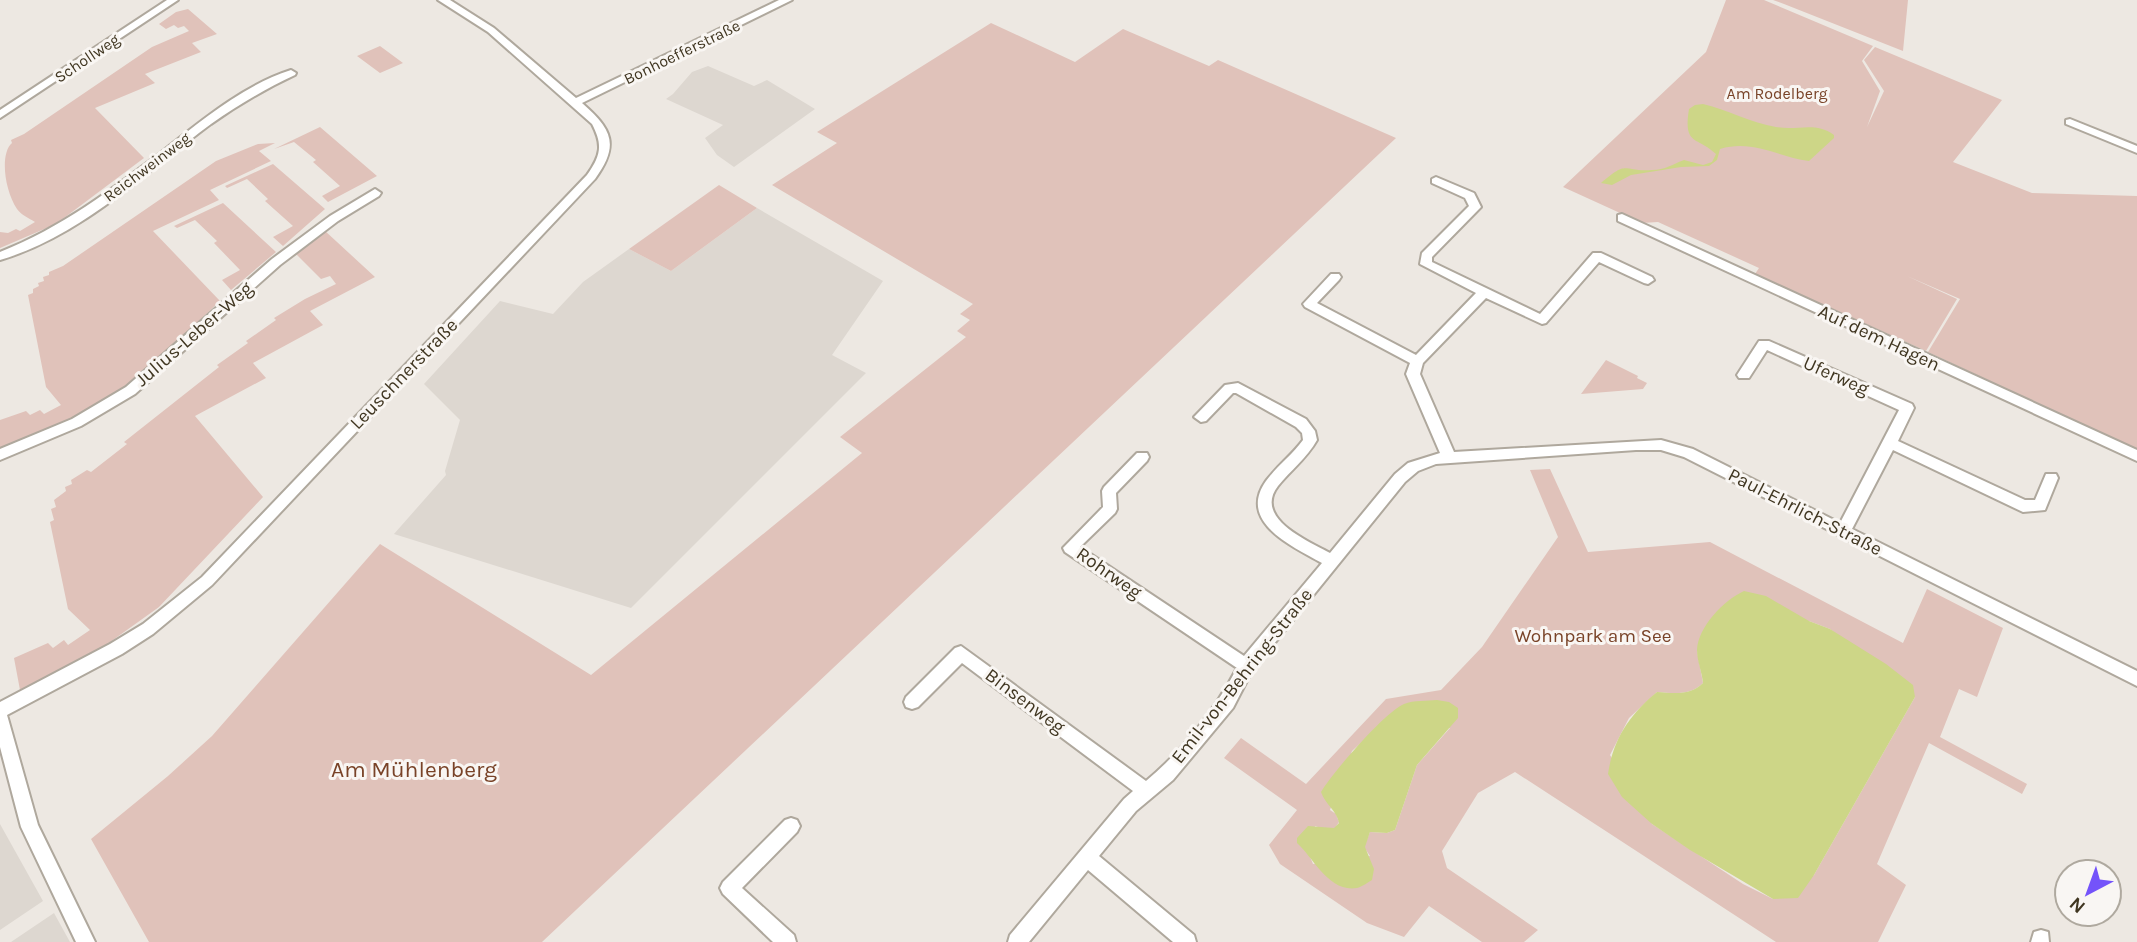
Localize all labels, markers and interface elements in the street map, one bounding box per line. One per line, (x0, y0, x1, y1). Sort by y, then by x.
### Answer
street label: Bonhoefferstraße (621, 16, 743, 88)
street label: Schollweg (51, 29, 123, 87)
park label: Am Rodelberg (1727, 84, 1827, 103)
street label: Reichweinweg (100, 128, 194, 206)
street label: Julius-Leber-Weg (131, 277, 257, 391)
street label: Auf dem Hagen (1815, 300, 1943, 376)
street label: Leuschnerstraße (346, 314, 462, 434)
street label: Uferweg (1800, 352, 1873, 400)
street label: Paul-Ehrlich-Straße (1724, 464, 1886, 560)
street label: Rohrweg (1072, 543, 1146, 604)
street label: Emil-von-Behring-Straße (1167, 584, 1317, 768)
park label: Wohnpark am See (1514, 625, 1672, 647)
street label: Binsenweg (981, 664, 1070, 738)
park label: Am Mühlenberg (331, 756, 497, 783)
north arrow (2053, 858, 2123, 928)
text: N (2065, 892, 2090, 918)

